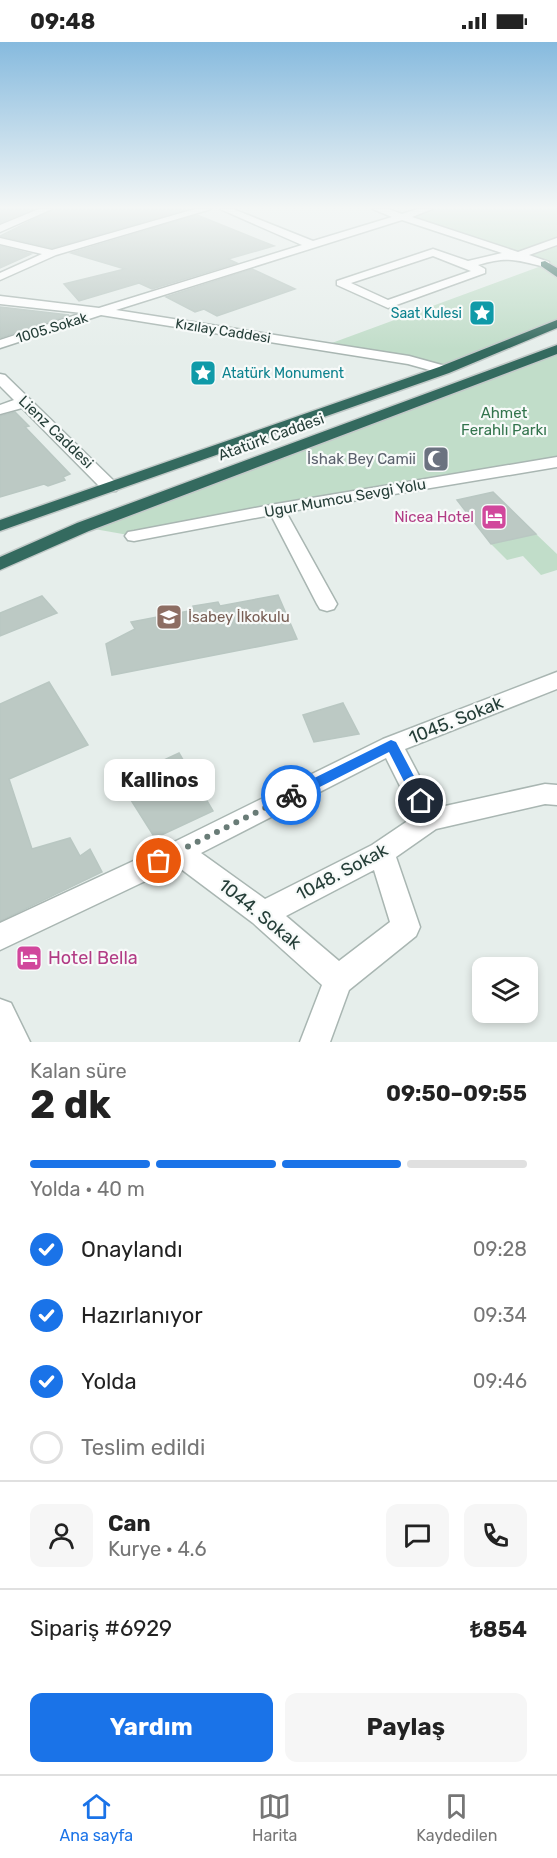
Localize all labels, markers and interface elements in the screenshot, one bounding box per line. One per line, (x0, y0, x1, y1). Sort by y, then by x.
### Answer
text: 09:48 (30, 8, 95, 35)
place icon: Saat Kulesi (467, 298, 497, 328)
place label: Saat Kulesi (391, 305, 462, 322)
street label: 1005.Sokak (14, 309, 91, 347)
street label: Kızılay Caddesi (174, 315, 272, 347)
place icon: Atatürk Monument (188, 358, 218, 388)
place label: Atatürk Monument (222, 365, 345, 382)
street label: Lienz Caddesi (15, 392, 97, 472)
park label: Ahmet Ferahlı Parkı (461, 404, 547, 439)
street label: Atatürk Caddesi (216, 409, 326, 465)
mosque icon: İshak Bey Camii (421, 444, 451, 474)
place label: İshak Bey Camii (307, 450, 416, 468)
street label: Ugur Mumcu Sevgi Yolu (263, 475, 427, 521)
hotel icon: Nicea Hotel (479, 502, 509, 532)
place label: Nicea Hotel (394, 508, 474, 526)
school or university icon: İsabey İlkokulu (154, 602, 184, 632)
place label: İsabey İlkokulu (188, 608, 290, 626)
street label: 1045. Sokak (406, 691, 507, 749)
callout: Kallinos (104, 759, 214, 801)
courier (261, 765, 321, 825)
text: Kallinos (120, 768, 199, 792)
pin (395, 775, 446, 826)
icon: bike (275, 779, 308, 812)
icon: home (404, 784, 437, 817)
pin (133, 835, 184, 886)
street label: 1048. Sokak (293, 838, 392, 905)
icon: bag (142, 844, 175, 877)
street label: 1044. Sokak (214, 874, 306, 954)
hotel icon: Hotel Bella (14, 943, 44, 973)
place label: Hotel Bella (48, 947, 138, 969)
map controls (472, 957, 538, 1023)
button: layers (472, 957, 538, 1023)
text: Kalan süre (30, 1059, 127, 1083)
text: 09:50–09:55 (386, 1080, 527, 1107)
text: 2 dk (30, 1082, 111, 1128)
text: Yolda · 40 m (30, 1177, 145, 1201)
icon: check (30, 1233, 63, 1266)
text: Onaylandı (81, 1236, 183, 1263)
text: 09:28 (473, 1237, 527, 1261)
icon: check (30, 1299, 63, 1332)
text: Hazırlanıyor (81, 1302, 203, 1329)
text: 09:34 (473, 1303, 527, 1327)
icon: check (30, 1365, 63, 1398)
text: Yolda (81, 1368, 137, 1395)
text: 09:46 (473, 1369, 527, 1393)
text: Teslim edildi (81, 1434, 205, 1461)
button: person (30, 1504, 93, 1567)
button: chat (386, 1504, 449, 1567)
button: phone (464, 1504, 527, 1567)
text: Can (108, 1510, 151, 1537)
text: Kurye · 4.6 (108, 1537, 206, 1561)
text: Sipariş #6929 (30, 1615, 172, 1642)
text: ₺854 (470, 1616, 527, 1643)
button: Yardım (30, 1693, 273, 1762)
button: Paylaş (285, 1693, 527, 1762)
tab: Ana sayfa (59, 1790, 133, 1845)
tab: Harita (252, 1790, 297, 1845)
tab: Kaydedilen (416, 1790, 497, 1845)

